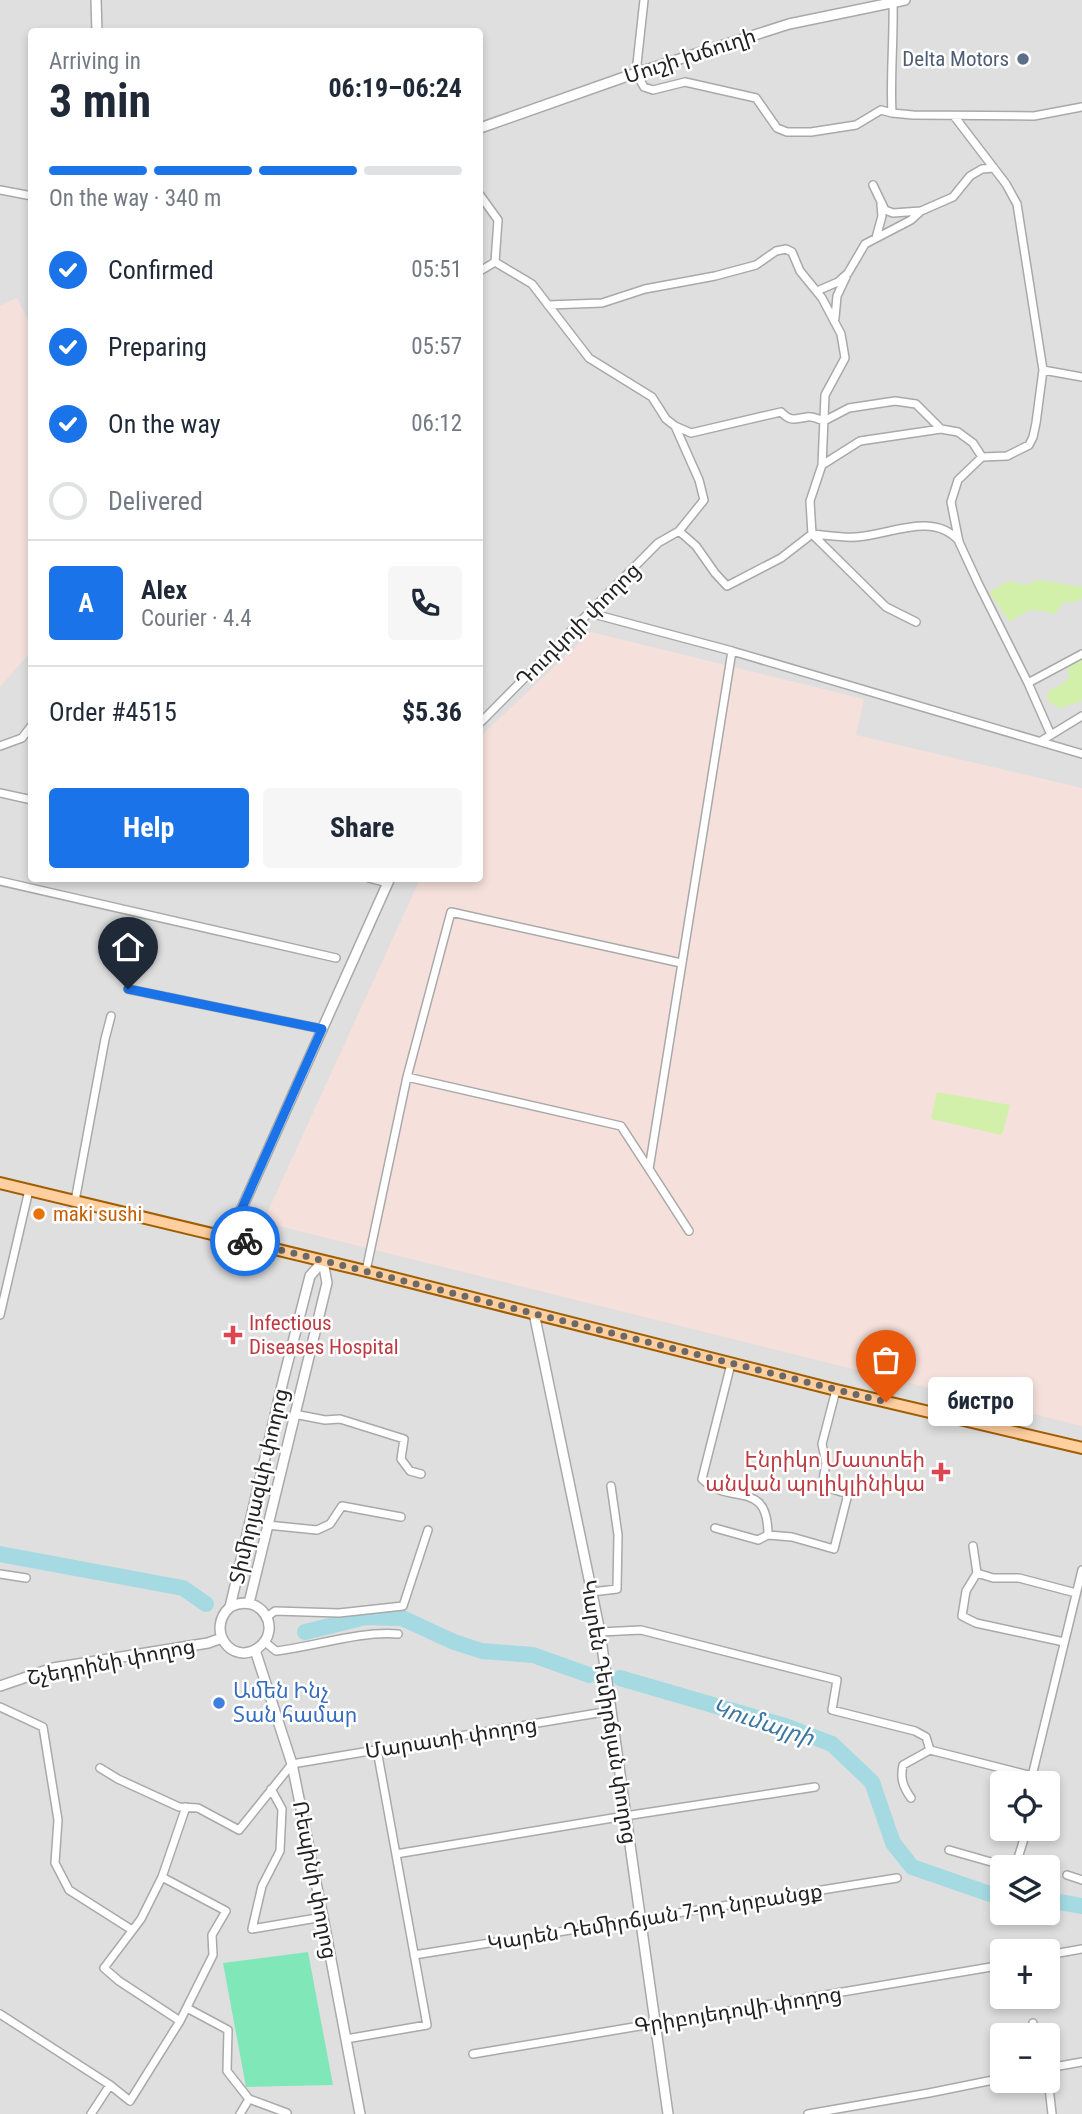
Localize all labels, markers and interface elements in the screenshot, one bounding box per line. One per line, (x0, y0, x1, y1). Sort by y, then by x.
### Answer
street label: Մուշի խճուղի (621, 23, 759, 89)
place label: Delta Motors (902, 47, 1009, 71)
text: Arriving in (49, 48, 141, 75)
marker: Delta Motors (1015, 51, 1031, 67)
text: 06:19–06:24 (328, 73, 462, 103)
text: 3 min (49, 74, 151, 128)
text: On the way · 340 m (49, 185, 221, 212)
icon: check (49, 251, 87, 289)
text: Confirmed (108, 255, 214, 285)
text: 05:51 (411, 256, 462, 283)
icon: check (49, 328, 87, 366)
text: Preparing (108, 332, 207, 362)
text: 05:57 (411, 333, 462, 360)
icon: check (49, 405, 87, 443)
text: On the way (108, 409, 221, 439)
text: 06:12 (411, 410, 462, 437)
text: Delivered (108, 486, 203, 516)
street label: Դուդկոյի փողոց (511, 558, 645, 692)
button: phone (388, 566, 462, 640)
text: Alex (141, 575, 187, 605)
text: A (78, 588, 94, 618)
text: Courier · 4.4 (141, 605, 252, 632)
text: Order #4515 (49, 697, 177, 727)
text: $5.36 (402, 697, 462, 727)
button: Help (49, 788, 249, 868)
button: Share (263, 788, 462, 868)
pin (98, 917, 158, 989)
icon: home (109, 928, 147, 966)
place label: maki sushi (53, 1202, 142, 1226)
marker: maki sushi (31, 1206, 47, 1222)
courier (210, 1206, 280, 1276)
icon: bike (226, 1222, 264, 1260)
place label: Infectious Diseases Hospital (249, 1311, 399, 1359)
marker: Infectious Diseases Hospital (223, 1325, 243, 1345)
pin (856, 1330, 916, 1402)
icon: bag (867, 1341, 905, 1379)
callout: бистро (928, 1378, 1033, 1426)
street label: Տիմիրյազևի փողոց (225, 1386, 293, 1586)
text: бистро (947, 1388, 1014, 1415)
place label: Էնրիկո Մատտեի անվան պոլիկլինիկա (705, 1448, 925, 1496)
marker: Էնրիկո Մատտեի անվան պոլիկլինիկա (931, 1462, 951, 1482)
street label: Կարեն Դեմիրճյան փողոց (576, 1578, 642, 1846)
street label: Շչեդրինի փողոց (25, 1634, 197, 1690)
place label: Ամեն Ինչ Տան համար (233, 1679, 357, 1727)
water label: Կումայրի (708, 1693, 818, 1752)
marker: Ամեն Ինչ Տան համար (211, 1695, 227, 1711)
street label: Մարատի փողոց (363, 1713, 539, 1763)
map controls (990, 1771, 1060, 2093)
button: locate (990, 1771, 1060, 1841)
street label: Ռեպինի փողոց (288, 1799, 342, 1961)
button: layers (990, 1855, 1060, 1925)
street label: Կարեն Դեմիրճյան 7-րդ նրբանցք (486, 1879, 824, 1955)
button: + (990, 1939, 1060, 2009)
street label: Գրիբոյեդովի փողոց (632, 1982, 844, 2038)
button: − (990, 2023, 1060, 2093)

